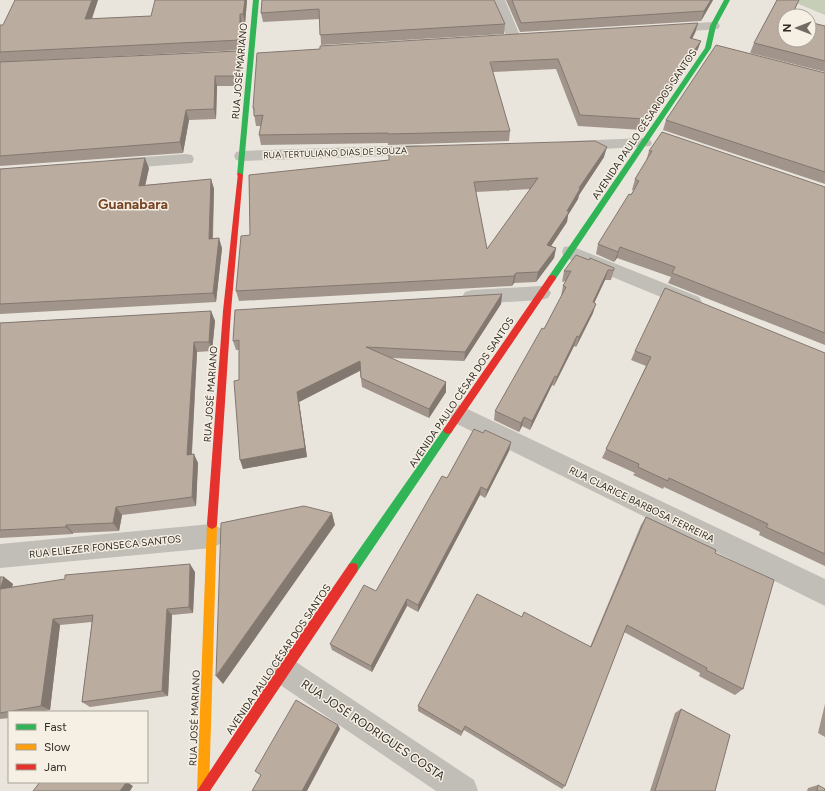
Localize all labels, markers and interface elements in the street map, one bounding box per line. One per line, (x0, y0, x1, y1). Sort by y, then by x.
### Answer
north arrow (777, 8, 817, 48)
street label: RUA JOSÉ MARIANO (229, 22, 250, 120)
text: N (781, 24, 794, 32)
street label: AVENIDA PAULO CÉSAR DOS SANTOS (589, 47, 700, 202)
street label: RUA TERTULIANO DIAS DE SOUZA (263, 144, 407, 161)
district label: Guanabara (98, 196, 168, 213)
street label: AVENIDA PAULO CÉSAR DOS SANTOS (406, 315, 517, 470)
street label: RUA JOSÉ MARIANO (201, 345, 220, 443)
street label: RUA CLARICE BARBOSA FERREIRA (567, 463, 717, 546)
street label: RUA ELIEZER FONSECA SANTOS (28, 532, 182, 561)
street label: AVENIDA PAULO CÉSAR DOS SANTOS (223, 582, 334, 737)
street label: RUA JOSÉ MARIANO (186, 669, 203, 766)
street label: RUA JOSÉ RODRIGUES COSTA (299, 677, 447, 783)
legend (8, 711, 148, 783)
text: Fast (44, 720, 67, 734)
text: Slow (44, 740, 71, 754)
text: Jam (44, 760, 67, 774)

